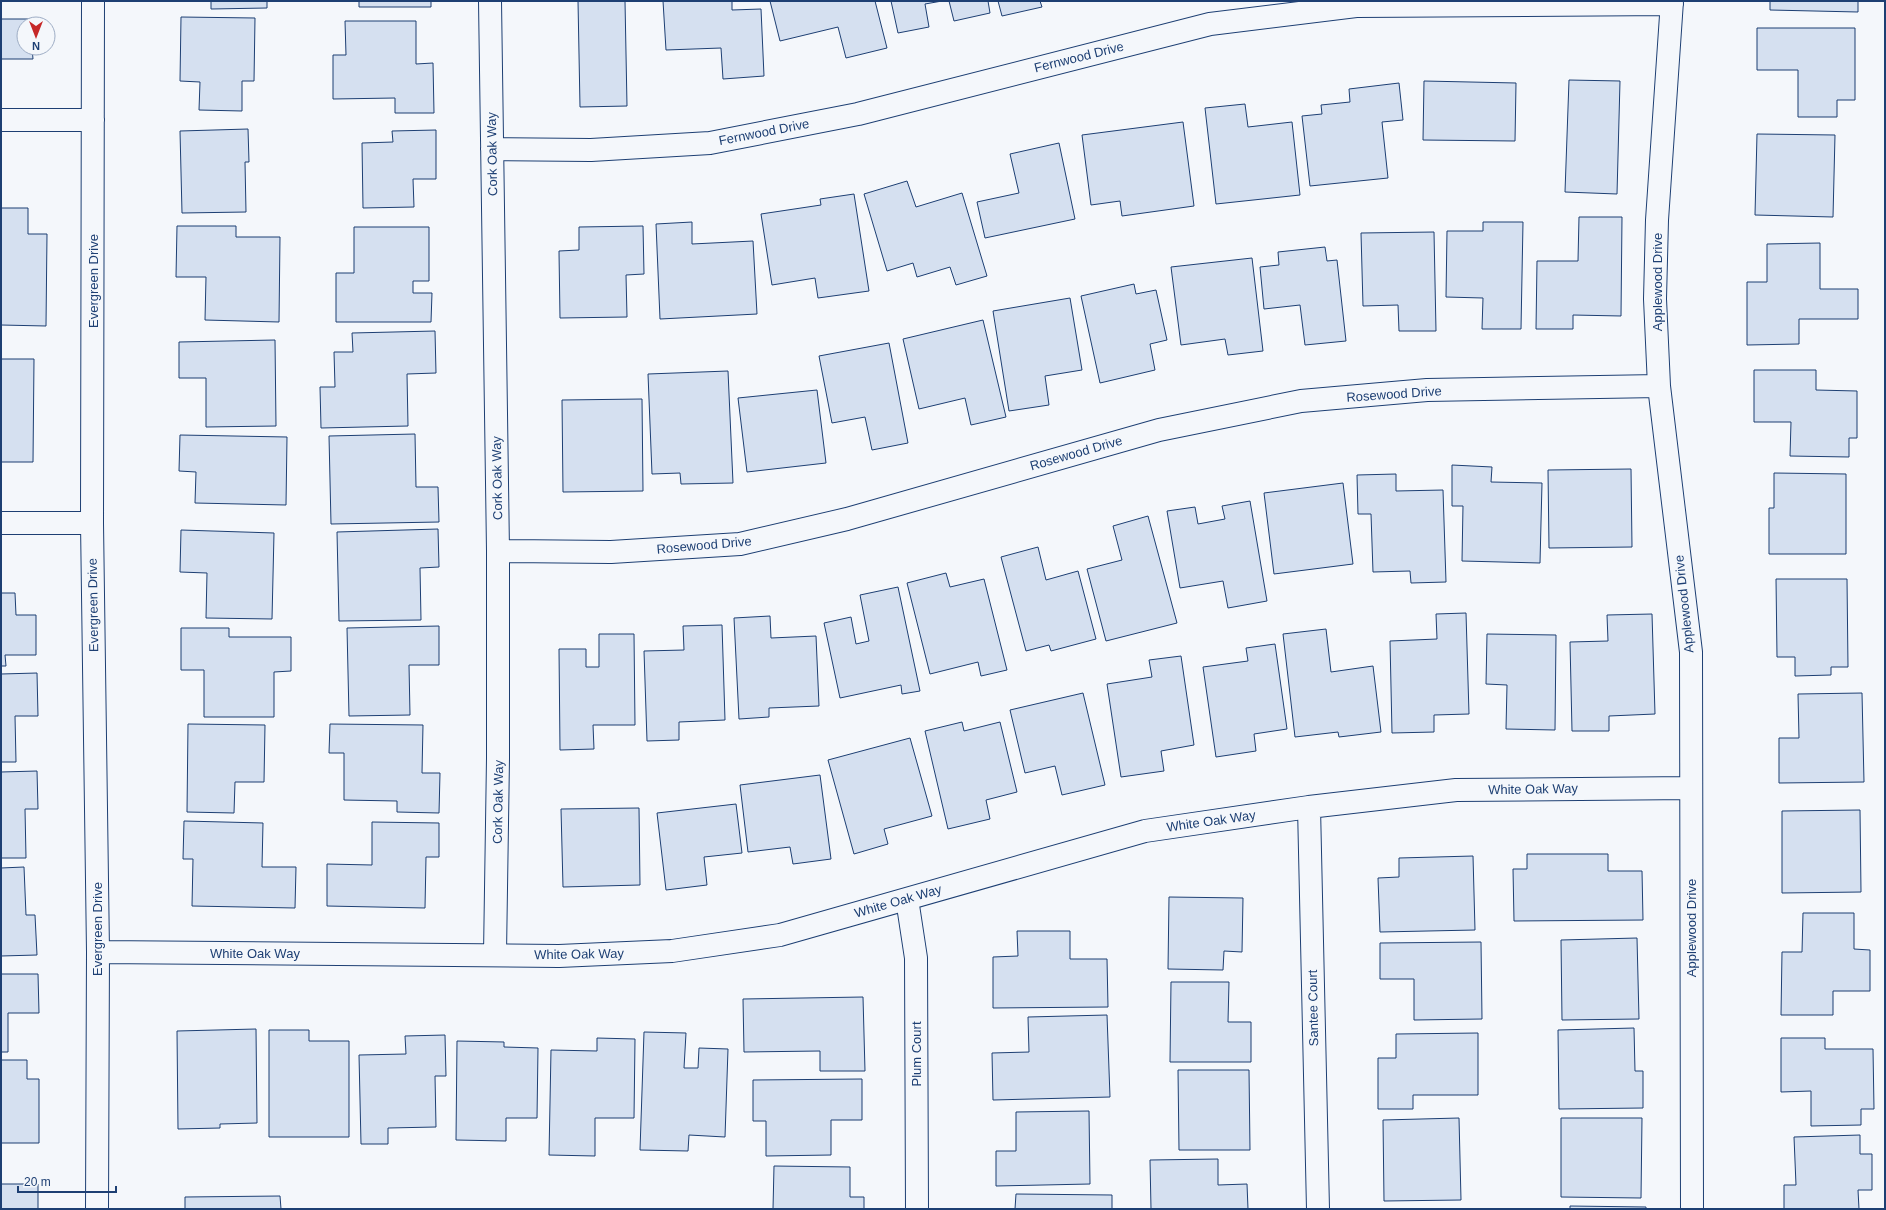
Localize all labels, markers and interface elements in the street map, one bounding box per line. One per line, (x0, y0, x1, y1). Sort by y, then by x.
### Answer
north arrow (16, 16, 56, 56)
street label: Fernwood Drive (1033, 39, 1125, 75)
text: N (32, 40, 40, 52)
street label: Cork Oak Way (484, 111, 500, 196)
street label: Fernwood Drive (718, 116, 810, 148)
street label: Applewood Drive (1650, 233, 1665, 331)
street label: Evergreen Drive (86, 234, 101, 328)
street label: Rosewood Drive (1346, 383, 1442, 405)
street label: Rosewood Drive (1028, 433, 1124, 473)
street label: Cork Oak Way (489, 435, 505, 520)
street label: Rosewood Drive (656, 533, 752, 557)
street label: Applewood Drive (1671, 554, 1697, 654)
street label: Evergreen Drive (85, 558, 101, 652)
street label: Cork Oak Way (490, 759, 506, 844)
street label: White Oak Way (1488, 781, 1579, 797)
street label: White Oak Way (1165, 807, 1257, 835)
street label: Applewood Drive (1684, 879, 1699, 977)
street label: White Oak Way (853, 881, 944, 921)
street label: Evergreen Drive (90, 882, 105, 976)
street label: White Oak Way (210, 946, 300, 961)
street label: White Oak Way (534, 946, 625, 962)
street label: Santee Court (1305, 969, 1321, 1046)
street label: Plum Court (909, 1021, 924, 1087)
scale bar (18, 1168, 116, 1194)
text: 20 m (24, 1175, 51, 1189)

